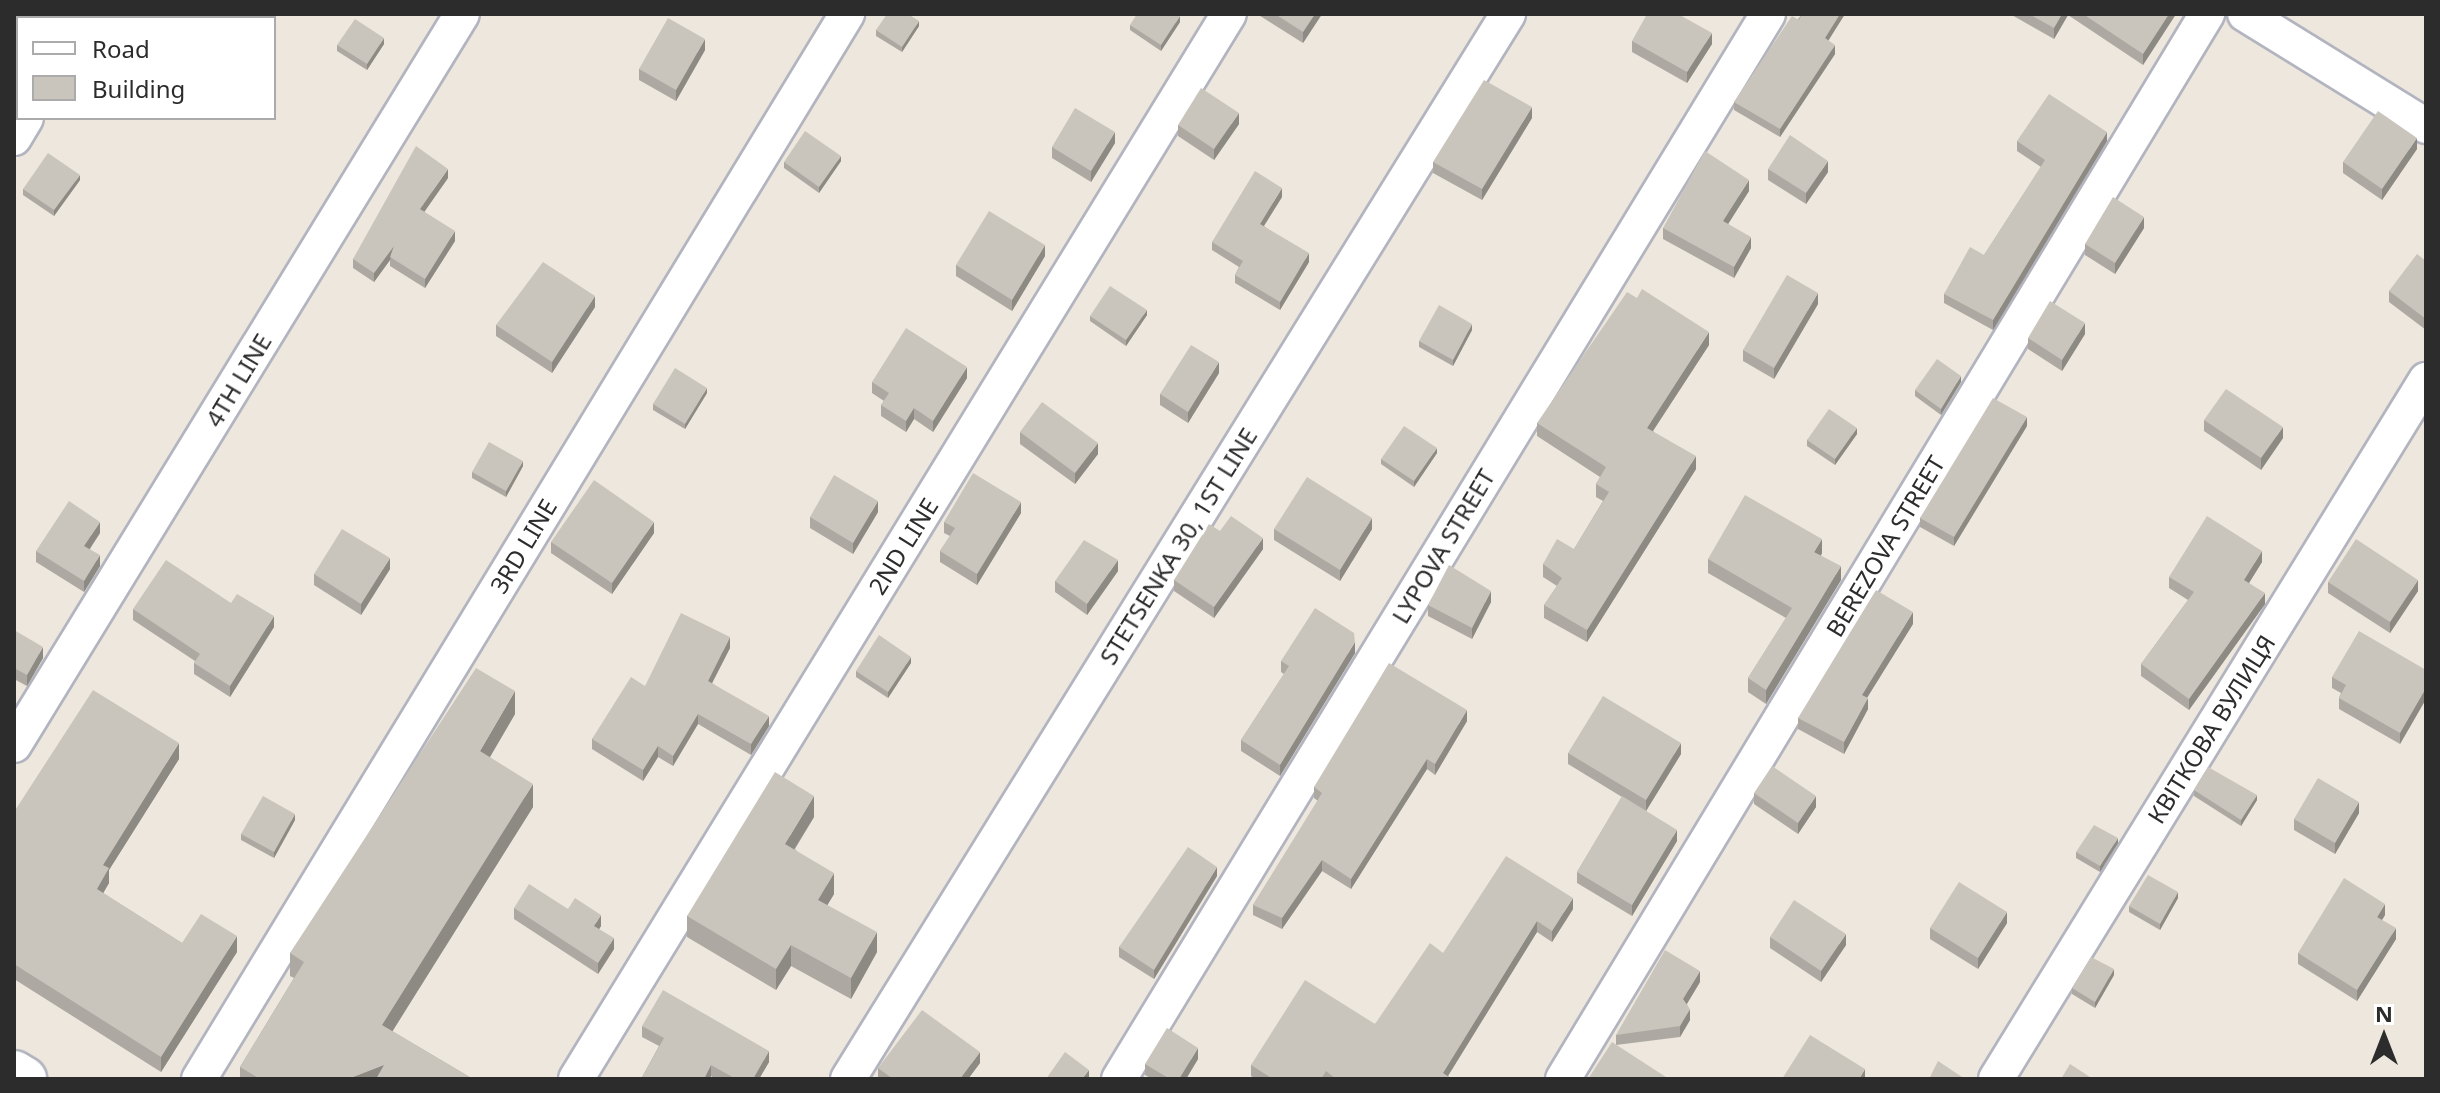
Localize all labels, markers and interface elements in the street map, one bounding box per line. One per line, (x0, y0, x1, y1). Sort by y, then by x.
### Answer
legend (16, 16, 276, 120)
text: Road (92, 32, 150, 65)
text: Building (92, 72, 185, 105)
street label: 4TH LINE (199, 328, 277, 432)
street label: STETSENKA 30, 1ST LINE (1093, 422, 1263, 670)
street label: BEREZOVA STREET (1820, 450, 1950, 642)
street label: LYPOVA STREET (1386, 464, 1500, 628)
street label: 2ND LINE (862, 493, 944, 599)
street label: 3RD LINE (484, 494, 562, 598)
street label: КВІТКОВА ВУЛИЦЯ (2141, 629, 2281, 829)
north arrow (2344, 997, 2424, 1077)
text: N (2375, 998, 2393, 1028)

